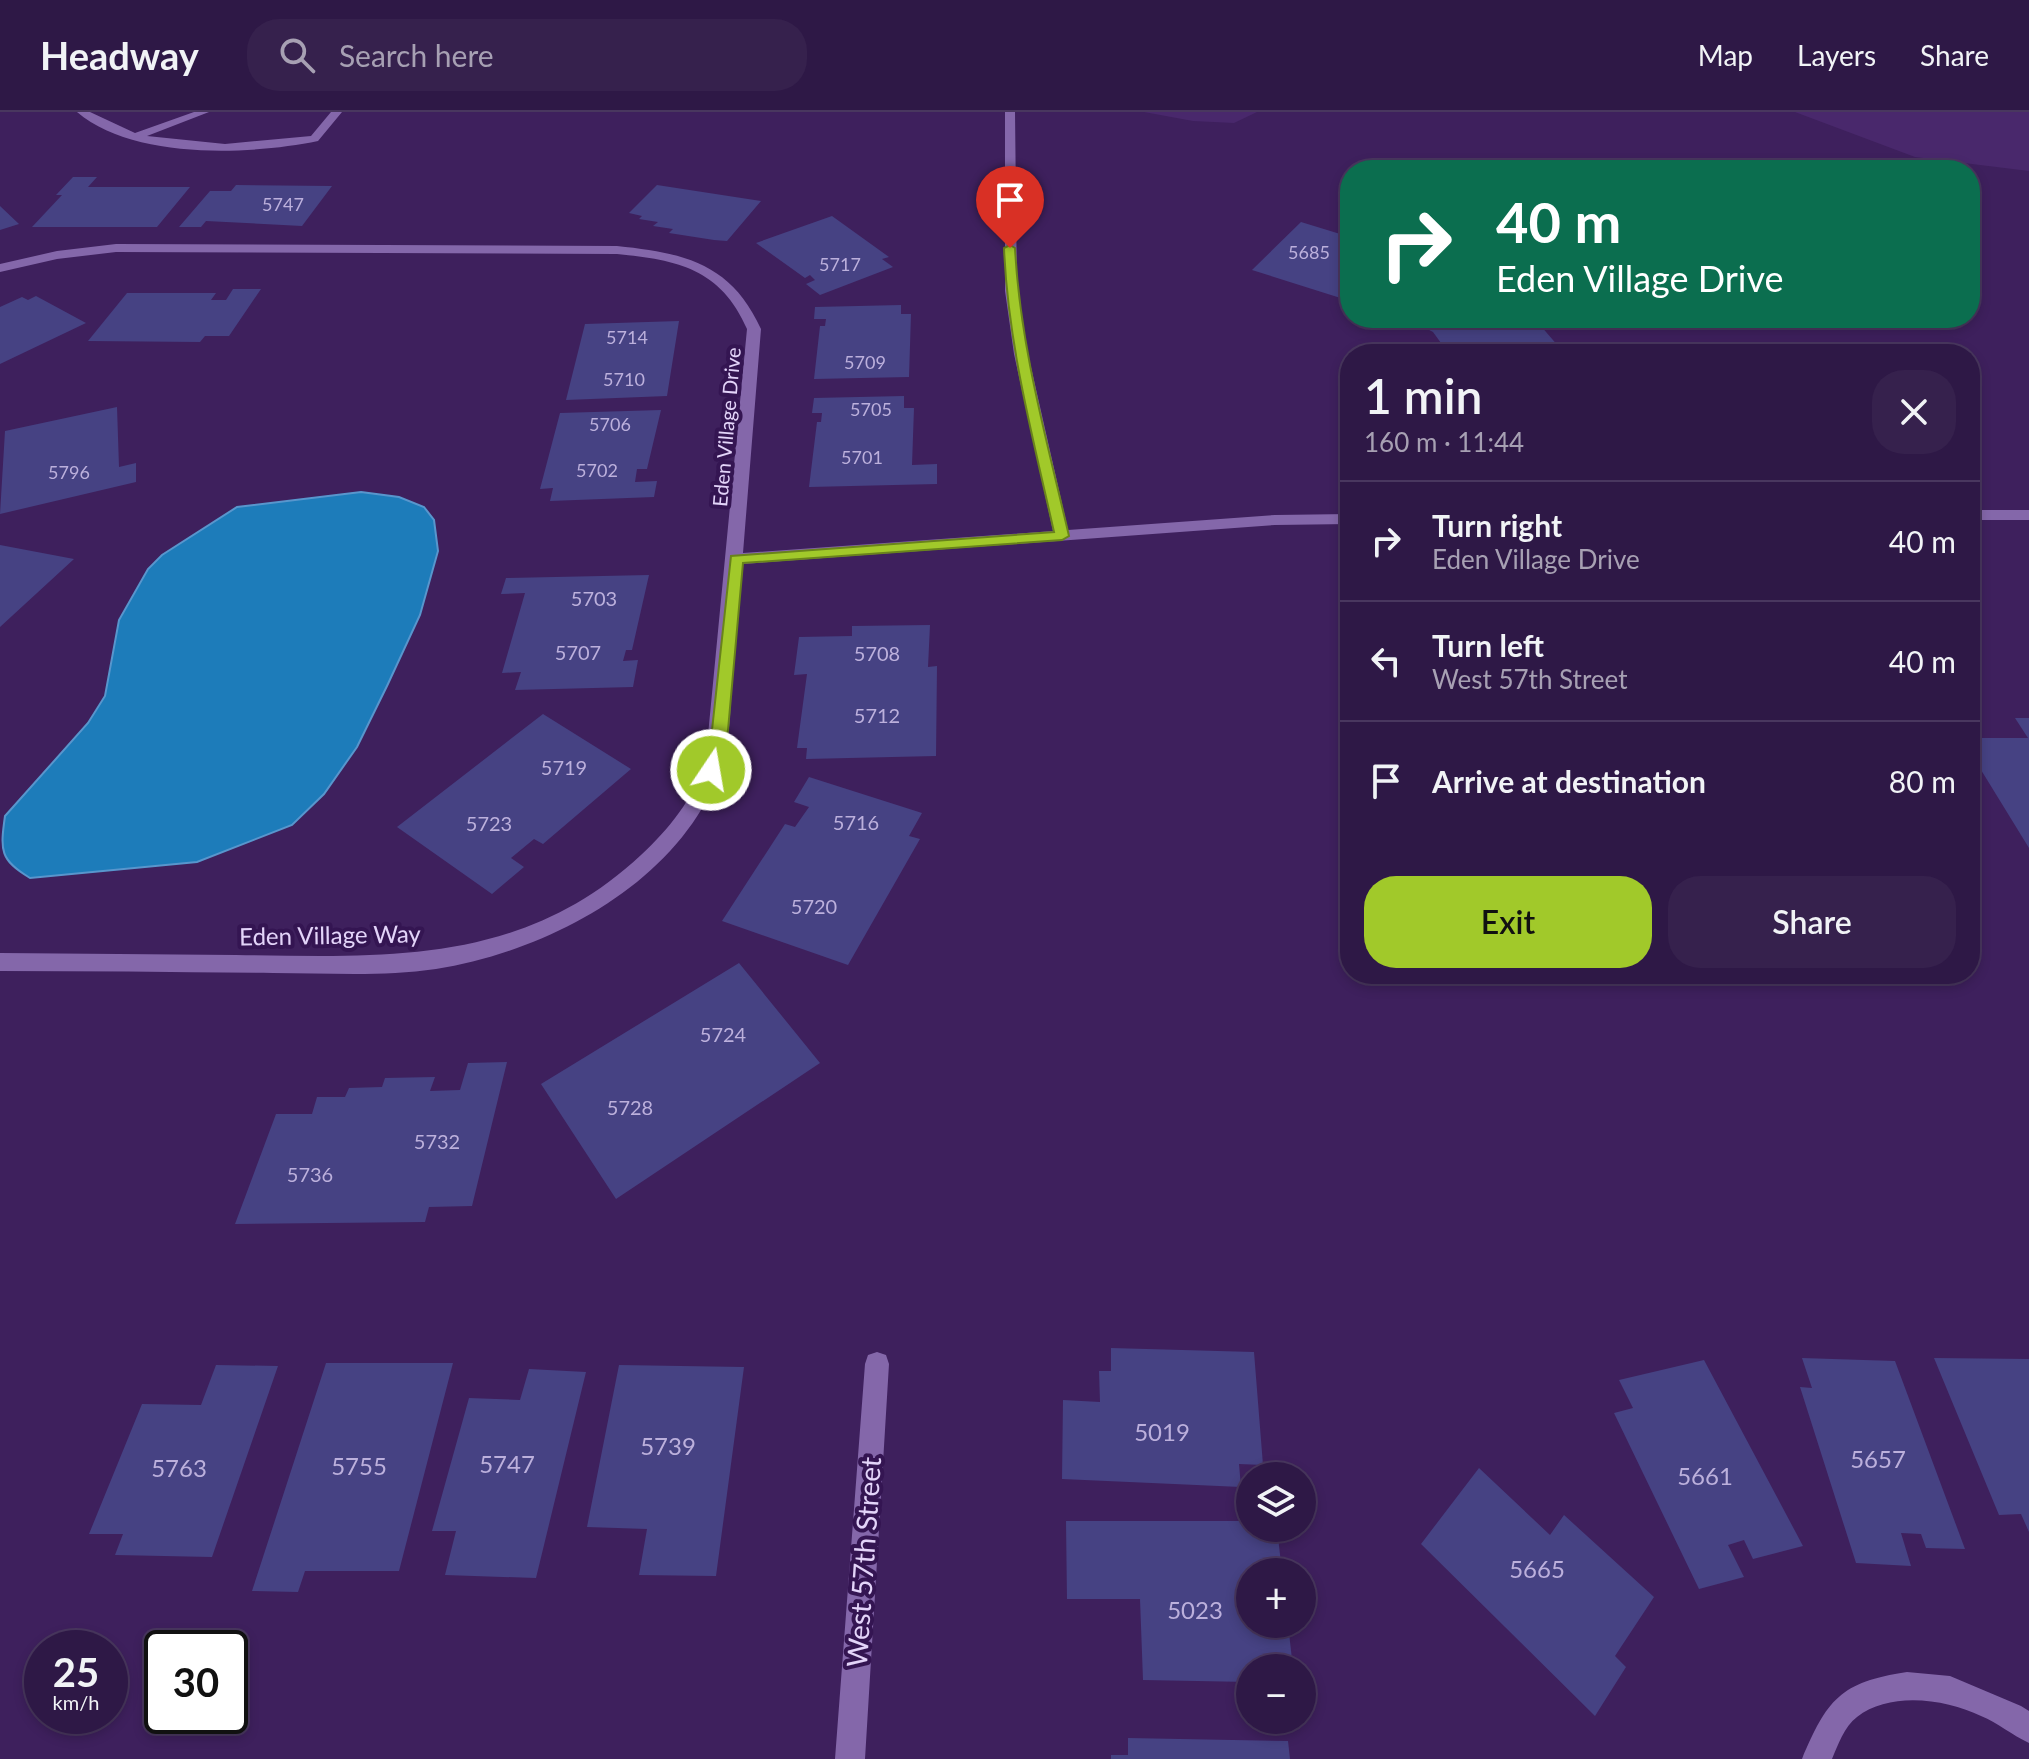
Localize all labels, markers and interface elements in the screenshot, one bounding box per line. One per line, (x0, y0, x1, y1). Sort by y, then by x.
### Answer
search box (247, 19, 807, 91)
text: Headway (40, 32, 199, 78)
icon: search (275, 33, 319, 77)
text: Search here (339, 37, 494, 73)
text: Map (1698, 38, 1753, 72)
text: Layers (1797, 38, 1876, 72)
text: Share (1920, 38, 1989, 72)
pin (976, 166, 1044, 248)
icon: arrive (988, 178, 1032, 222)
text: 40 m (1496, 188, 1621, 255)
icon: right (1364, 192, 1468, 296)
house number: 5747 (262, 193, 304, 215)
house number: 5685 (1288, 241, 1330, 263)
house number: 5717 (819, 253, 861, 275)
text: Eden Village Drive (1496, 256, 1784, 300)
house number: 5714 (606, 326, 648, 348)
street label: Eden Village Drive (707, 346, 745, 508)
house number: 5709 (844, 351, 886, 373)
text: 1 min (1364, 367, 1482, 424)
house number: 5710 (603, 368, 645, 390)
button: close (1872, 370, 1956, 454)
house number: 5705 (850, 398, 892, 420)
house number: 5706 (589, 413, 631, 435)
text: 160 m · 11:44 (1364, 426, 1524, 458)
house number: 5701 (841, 446, 883, 468)
house number: 5702 (576, 459, 618, 481)
house number: 5796 (48, 461, 90, 483)
text: Turn right (1432, 507, 1562, 543)
icon: right (1364, 519, 1408, 563)
text: 40 m (1889, 523, 1956, 559)
text: Eden Village Drive (1432, 543, 1640, 575)
house number: 5703 (571, 586, 617, 610)
text: Turn left (1432, 627, 1544, 663)
icon: left (1364, 639, 1408, 683)
house number: 5707 (555, 640, 601, 664)
house number: 5708 (854, 641, 900, 665)
text: 40 m (1889, 643, 1956, 679)
text: West 57th Street (1432, 663, 1628, 695)
house number: 5712 (854, 703, 900, 727)
position arrow (669, 728, 753, 812)
house number: 5719 (541, 755, 587, 779)
icon: arrive (1364, 759, 1408, 803)
text: Arrive at destination (1432, 763, 1706, 799)
text: 80 m (1889, 763, 1956, 799)
house number: 5716 (833, 810, 879, 834)
house number: 5723 (466, 811, 512, 835)
button: Exit (1364, 876, 1652, 968)
button: Share (1668, 876, 1956, 968)
house number: 5720 (791, 894, 837, 918)
street label: Eden Village Way (239, 918, 422, 951)
house number: 5724 (700, 1022, 747, 1046)
house number: 5728 (607, 1095, 653, 1119)
house number: 5732 (414, 1129, 460, 1153)
house number: 5736 (287, 1162, 333, 1186)
house number: 5019 (1134, 1417, 1190, 1446)
house number: 5739 (640, 1431, 696, 1460)
house number: 5657 (1850, 1444, 1906, 1473)
house number: 5747 (479, 1449, 535, 1478)
house number: 5755 (331, 1451, 387, 1480)
house number: 5763 (151, 1453, 207, 1482)
street label: West 57th Street (839, 1456, 887, 1668)
house number: 5661 (1677, 1461, 1733, 1490)
map controls (1236, 1462, 1316, 1734)
button: layers (1236, 1462, 1316, 1542)
house number: 5665 (1509, 1554, 1565, 1583)
button: + (1236, 1558, 1316, 1638)
house number: 5023 (1167, 1595, 1223, 1624)
speed limit sign: 30 (144, 1630, 248, 1734)
text: 25 (53, 1648, 99, 1696)
button: − (1236, 1654, 1316, 1734)
text: km/h (53, 1690, 99, 1714)

